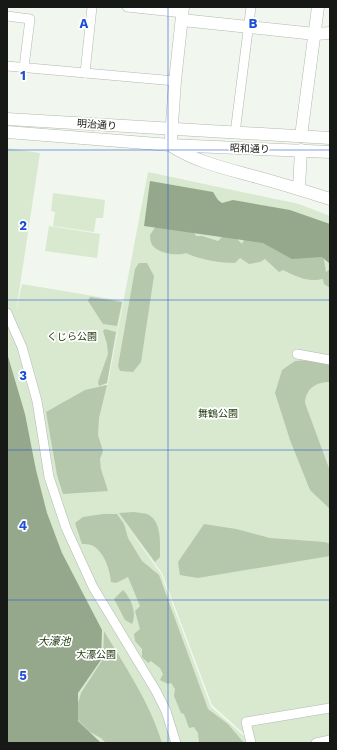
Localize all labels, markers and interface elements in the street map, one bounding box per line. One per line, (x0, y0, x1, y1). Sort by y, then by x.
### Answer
text: A (80, 16, 89, 31)
text: B (249, 16, 258, 31)
text: 1 (20, 68, 26, 83)
street label: 明治通り (77, 118, 117, 131)
street label: 昭和通り (230, 142, 270, 155)
text: 2 (19, 218, 27, 233)
park label: くじら公園 (47, 331, 97, 342)
text: 3 (19, 368, 27, 383)
park label: 舞鶴公園 (198, 408, 238, 419)
text: 4 (19, 518, 28, 533)
water label: 大濠池 (38, 635, 71, 648)
park label: 大濠公園 (76, 649, 116, 660)
text: 5 (19, 668, 27, 683)

